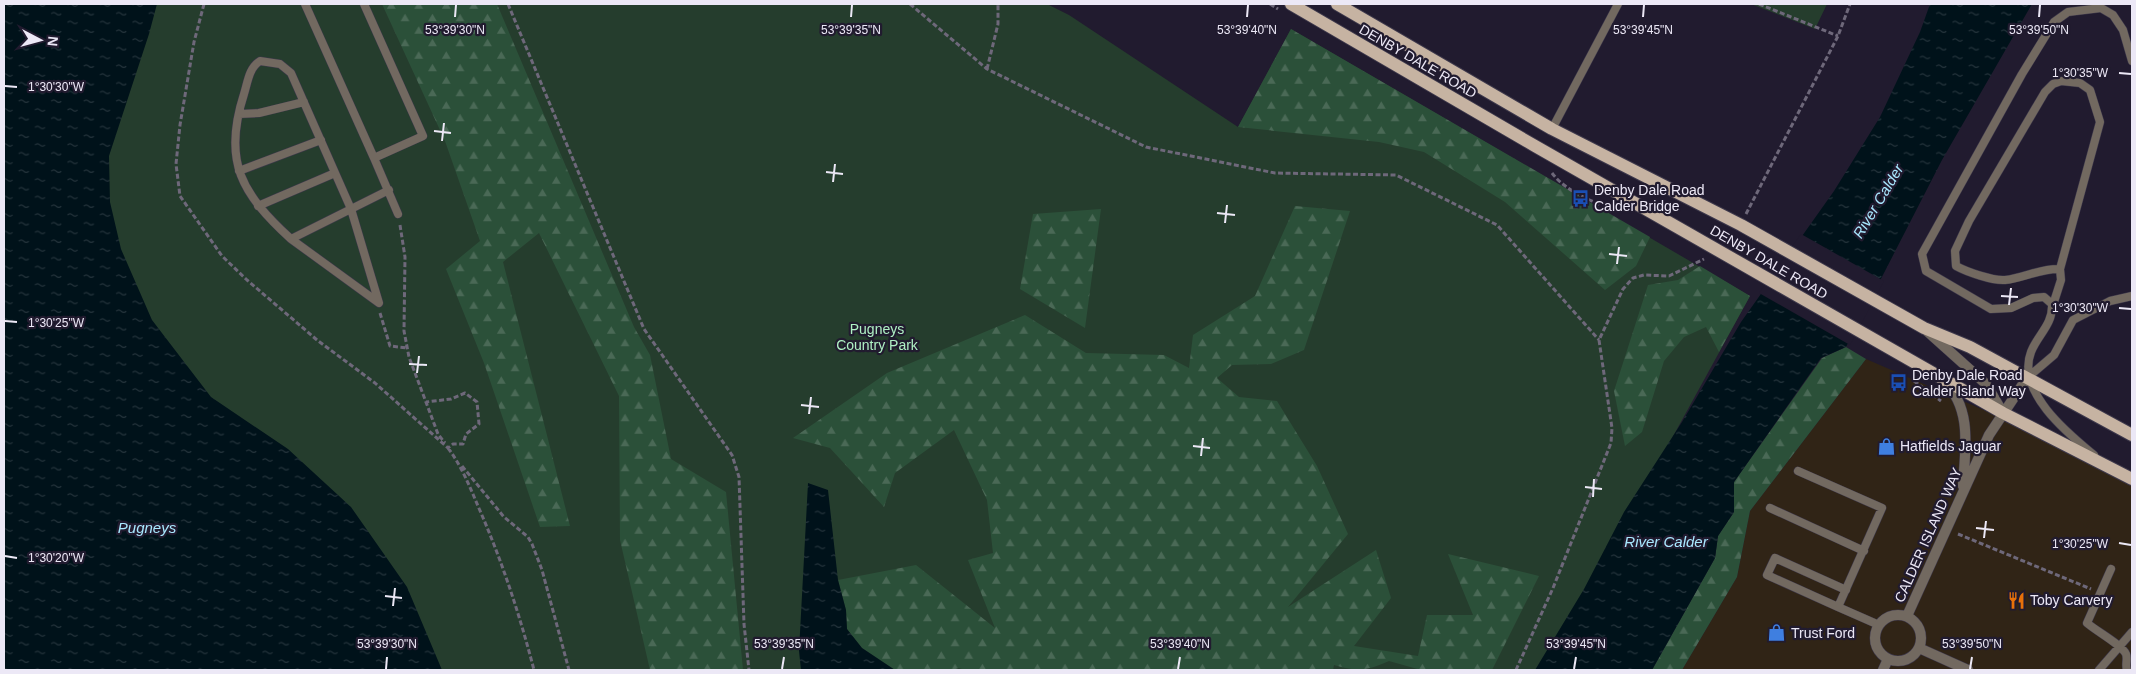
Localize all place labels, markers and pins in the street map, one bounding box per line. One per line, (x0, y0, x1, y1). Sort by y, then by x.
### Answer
place label: Denby Dale Road Calder Bridge (1594, 182, 1705, 214)
bus stop icon: Denby Dale Road Calder Bridge (1570, 188, 1590, 208)
place label: Denby Dale Road Calder Island Way (1912, 367, 2026, 399)
bus stop icon: Denby Dale Road Calder Island Way (1888, 373, 1908, 393)
shop icon: Hatfields Jaguar (1876, 436, 1896, 456)
place label: Hatfields Jaguar (1900, 438, 2002, 454)
restaurant icon: Toby Carvery (2006, 590, 2026, 610)
place label: Toby Carvery (2030, 592, 2112, 608)
shop icon: Trust Ford (1767, 623, 1787, 643)
place label: Trust Ford (1791, 625, 1855, 641)

